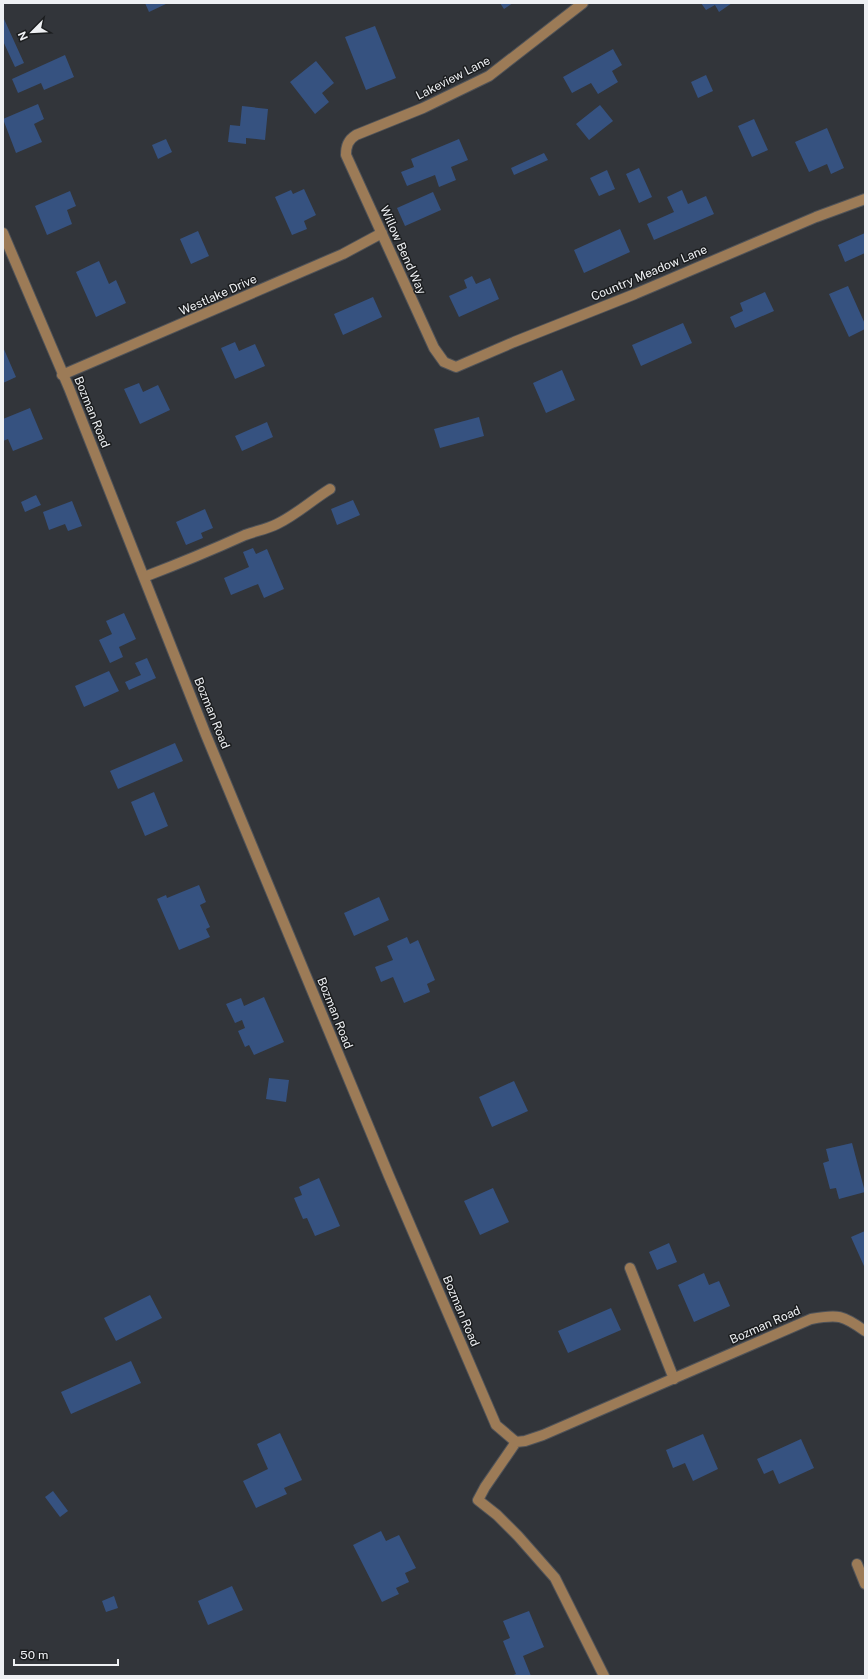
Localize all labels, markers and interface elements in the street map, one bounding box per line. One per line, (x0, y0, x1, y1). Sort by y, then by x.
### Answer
north arrow (12, 12, 52, 52)
text: N (16, 30, 30, 42)
street label: Lakeview Lane (413, 53, 493, 103)
street label: Willow Bend Way (377, 203, 429, 297)
street label: Country Meadow Lane (589, 242, 709, 304)
street label: Westlake Drive (177, 272, 259, 318)
street label: Bozman Road (71, 374, 113, 450)
street label: Bozman Road (191, 675, 233, 751)
street label: Bozman Road (314, 975, 356, 1051)
street label: Bozman Road (440, 1273, 482, 1349)
street label: Bozman Road (728, 1303, 802, 1347)
scale bar (14, 1641, 118, 1667)
text: 50 m (20, 1648, 48, 1662)

